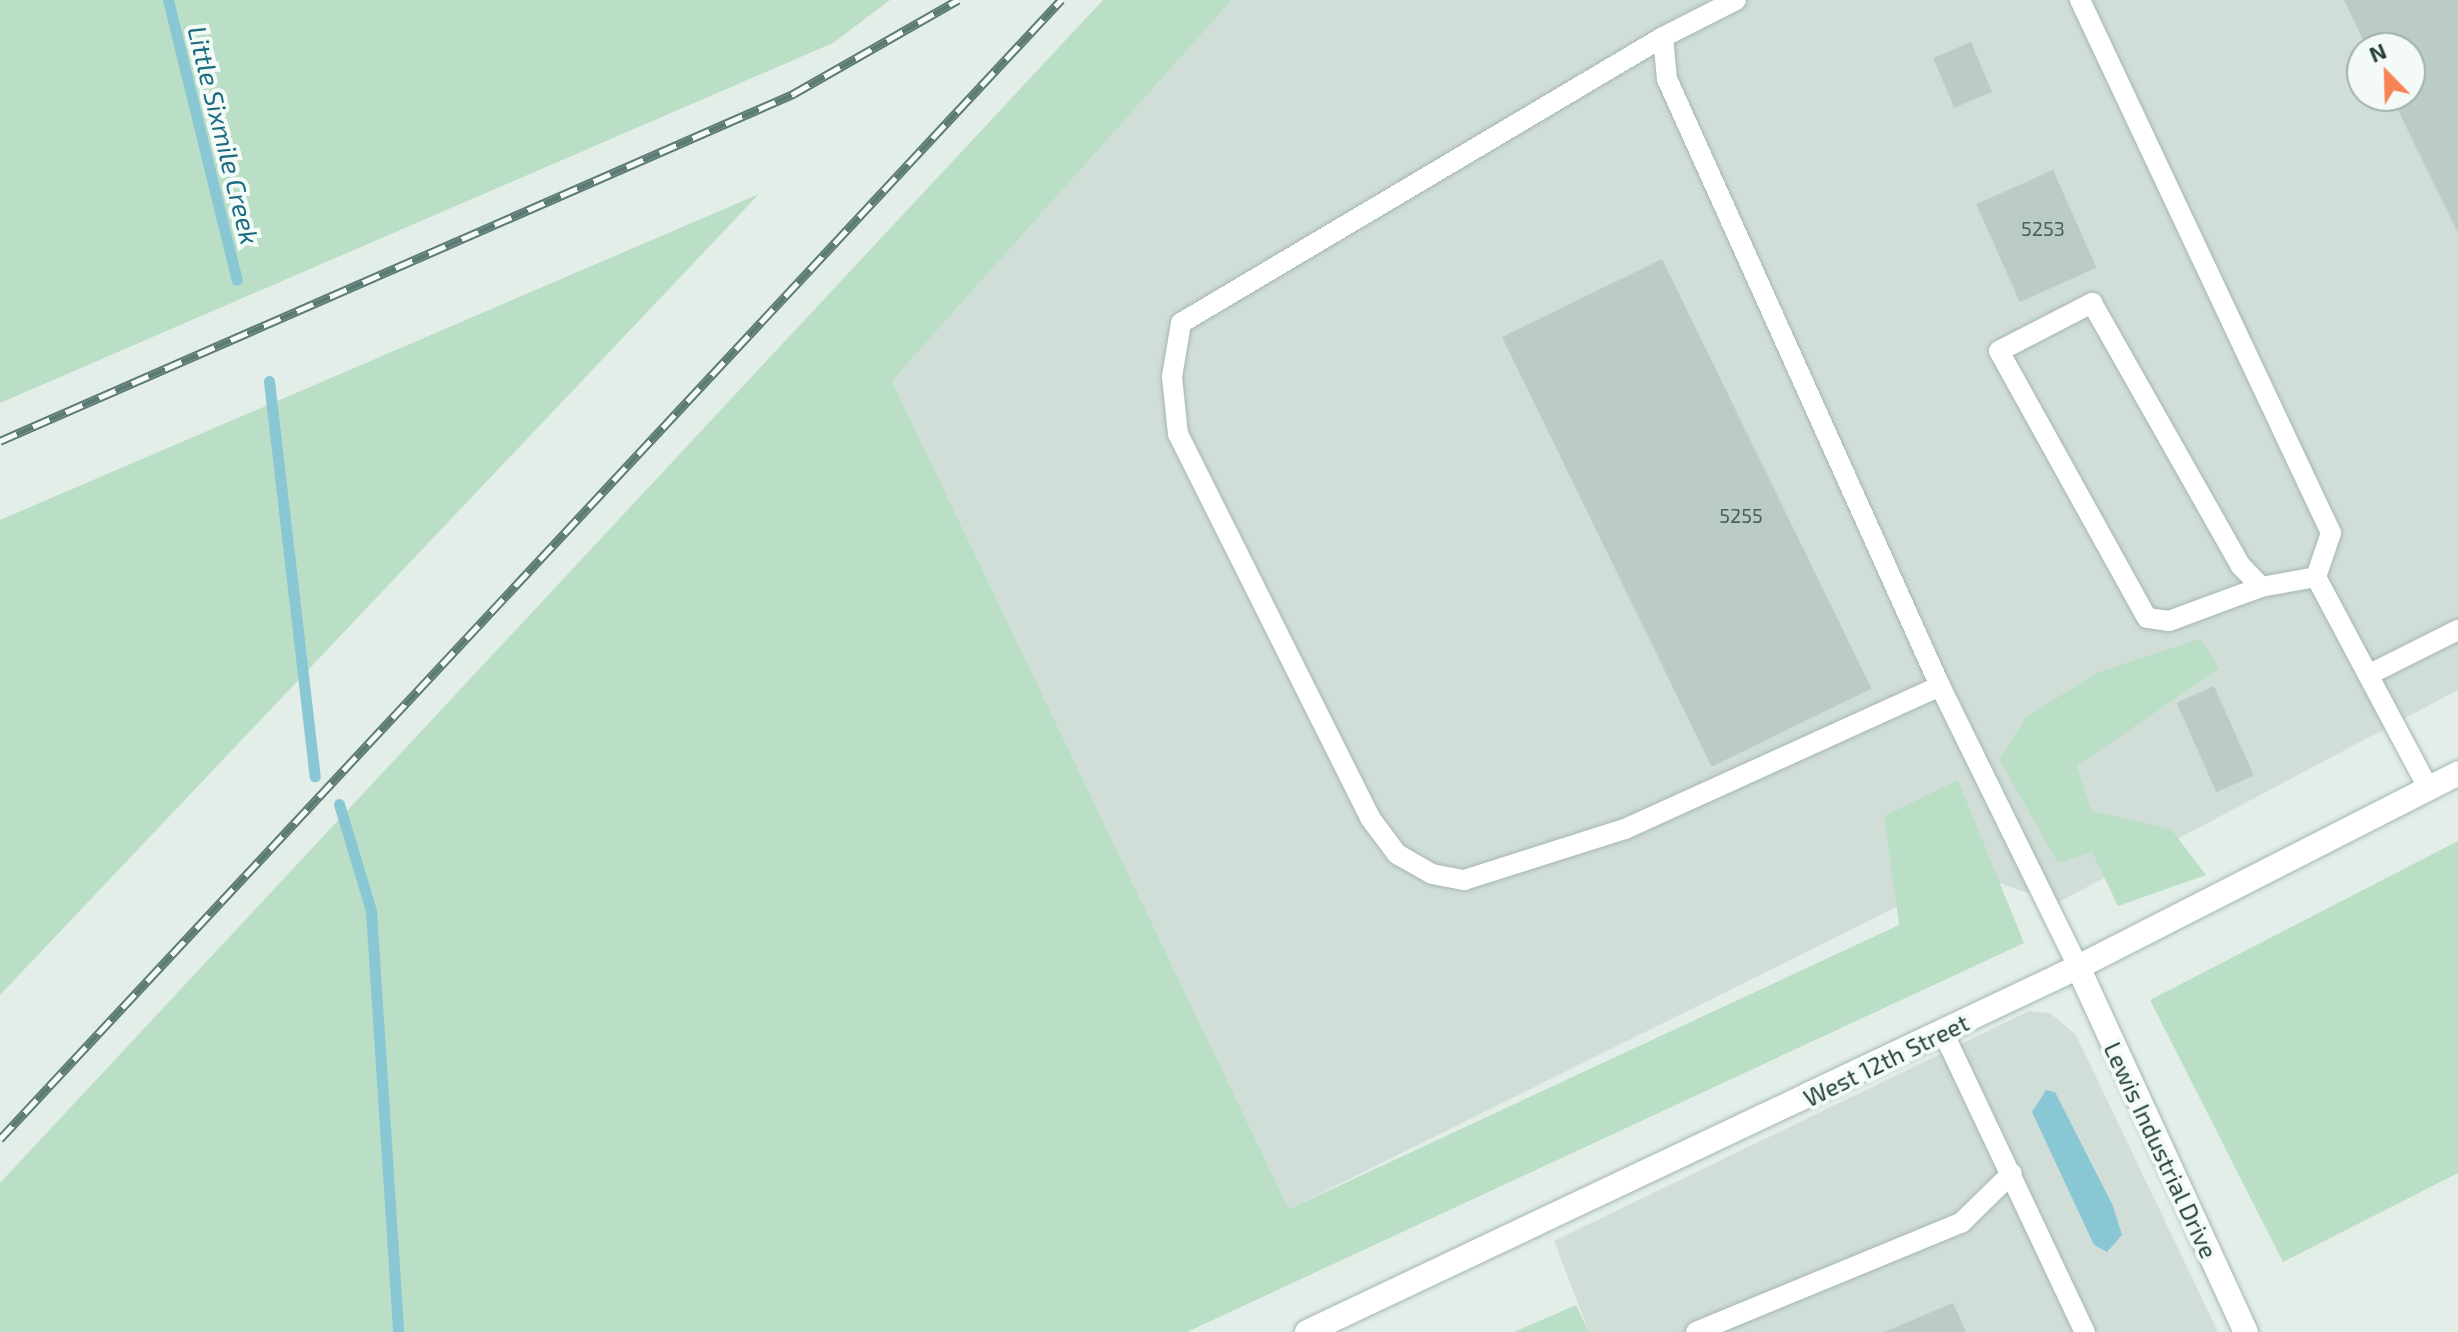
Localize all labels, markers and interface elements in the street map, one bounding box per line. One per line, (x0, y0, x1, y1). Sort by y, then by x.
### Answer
water label: Little Sixmile Creek (182, 23, 266, 247)
north arrow (2346, 32, 2426, 112)
text: N (2365, 37, 2390, 67)
house number: 5253 (2021, 216, 2065, 240)
house number: 5255 (1719, 503, 1763, 527)
street label: West 12th Street (1799, 1008, 1973, 1112)
street label: Lewis Industrial Drive (2098, 1037, 2224, 1263)

